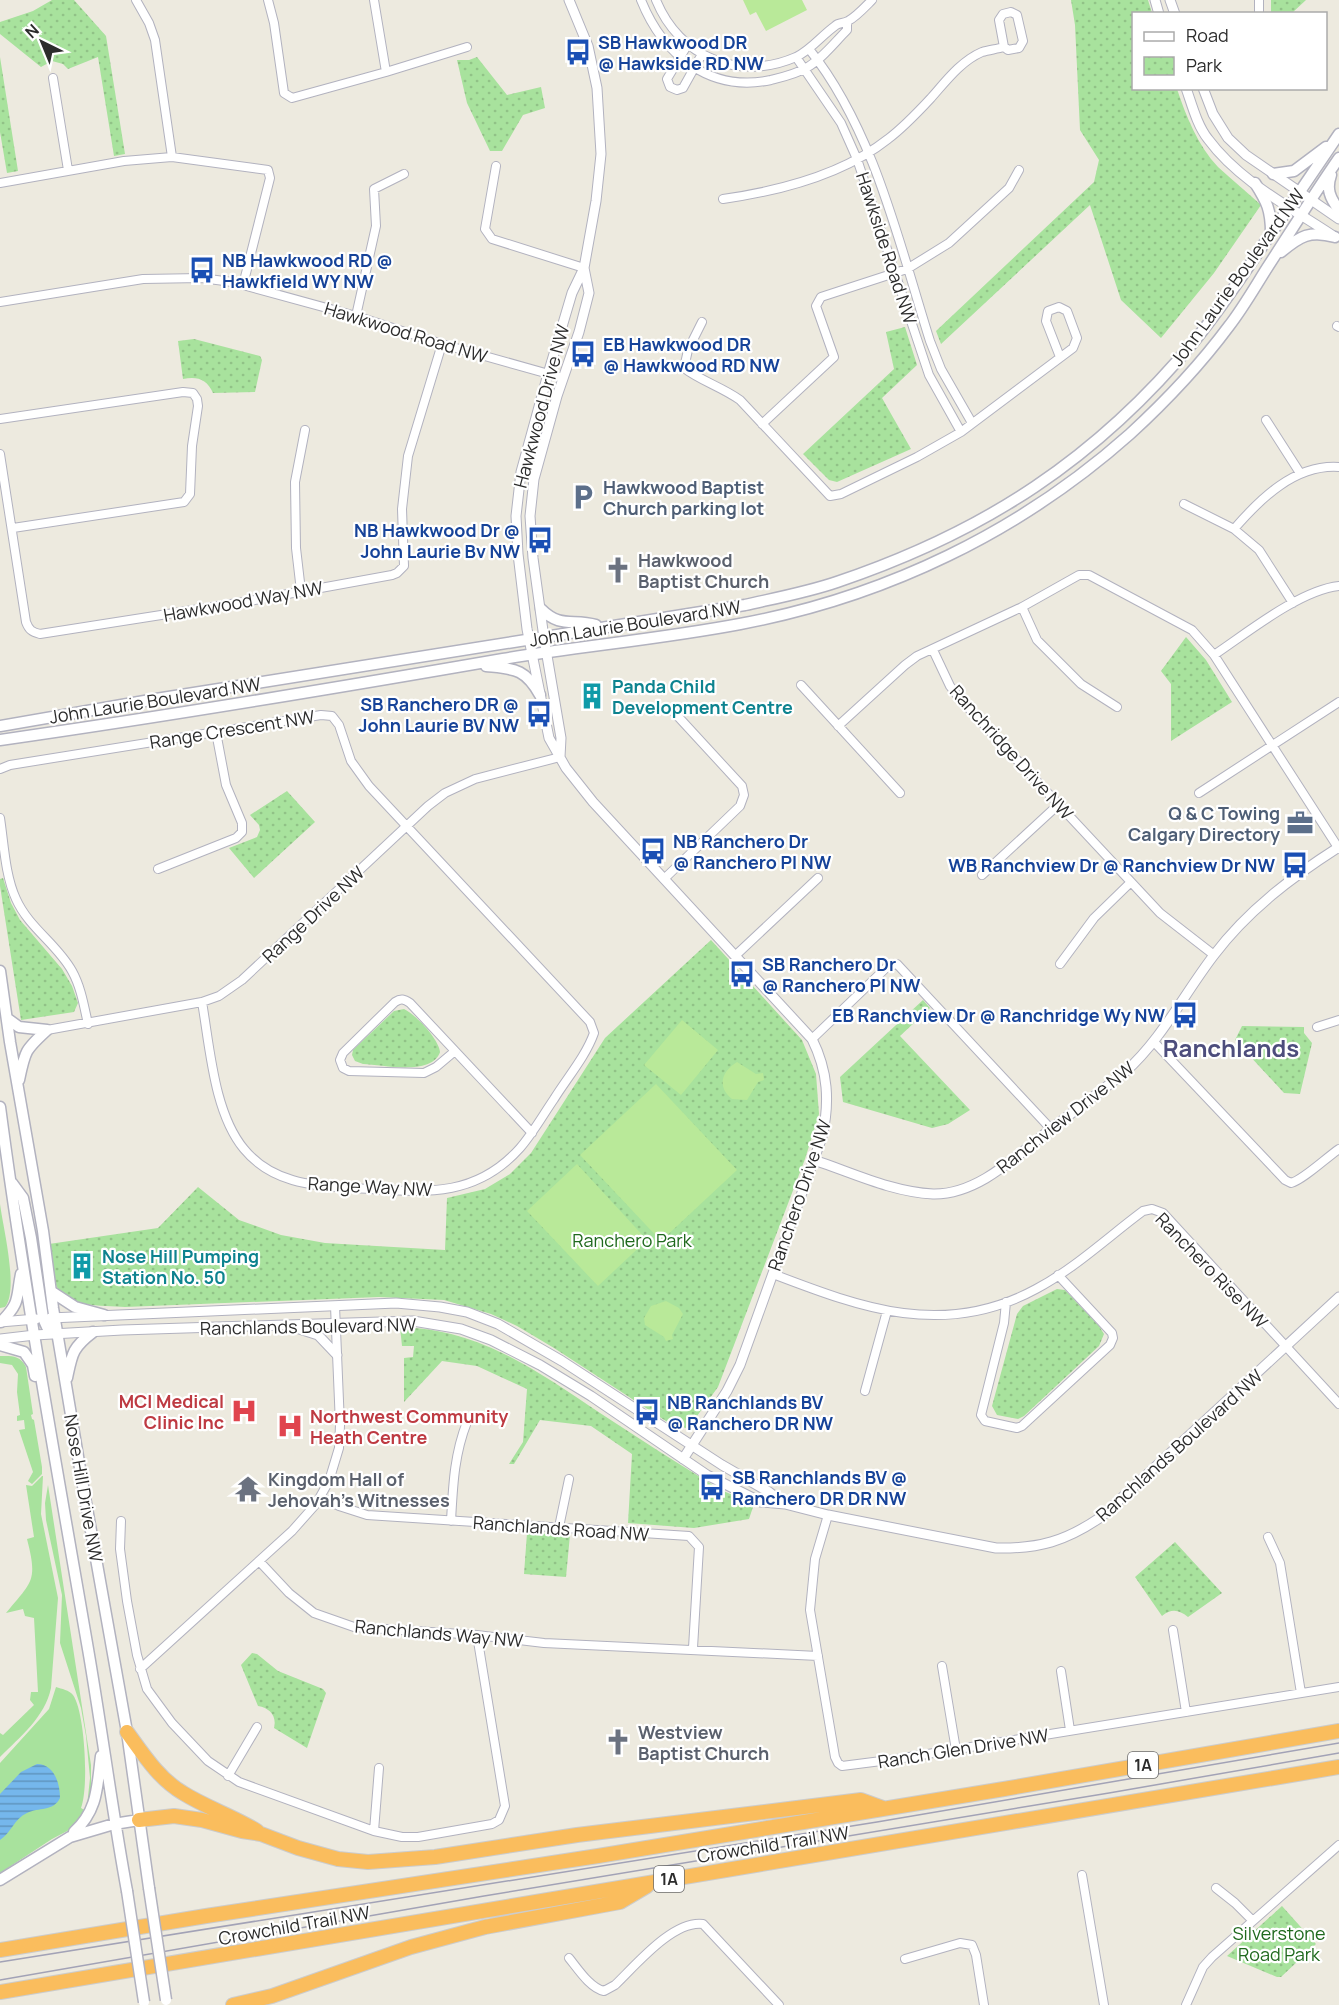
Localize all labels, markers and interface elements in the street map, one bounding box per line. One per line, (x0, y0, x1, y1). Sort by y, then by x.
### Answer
north arrow (12, 12, 72, 72)
legend (1132, 12, 1327, 90)
text: N (20, 19, 43, 43)
text: Road (1186, 23, 1229, 47)
place label: SB Hawkwood DR @ Hawkside RD NW (598, 30, 764, 75)
bus stop icon: SB Hawkwood DR @ Hawkside RD NW (563, 37, 593, 67)
text: Park (1186, 53, 1223, 77)
street label: Hawkside Road NW (851, 169, 923, 327)
street label: John Laurie Boulevard NW (1164, 183, 1310, 371)
place label: NB Hawkwood RD @ Hawkfield WY NW (222, 248, 393, 293)
bus stop icon: NB Hawkwood RD @ Hawkfield WY NW (187, 255, 217, 285)
street label: Hawkwood Road NW (322, 296, 491, 368)
street label: Hawkwood Drive NW (508, 321, 574, 491)
place label: EB Hawkwood DR @ Hawkwood RD NW (603, 332, 780, 377)
bus stop icon: EB Hawkwood DR @ Hawkwood RD NW (568, 339, 598, 369)
place label: Hawkwood Baptist Church parking lot (603, 475, 764, 520)
parking icon: Hawkwood Baptist Church parking lot (568, 482, 598, 512)
place label: NB Hawkwood Dr @ John Laurie Bv NW (354, 518, 520, 563)
bus stop icon: NB Hawkwood Dr @ John Laurie Bv NW (525, 525, 555, 555)
place label: Hawkwood Baptist Church (638, 548, 769, 593)
church icon: Hawkwood Baptist Church (603, 555, 633, 585)
street label: Hawkwood Way NW (161, 575, 325, 627)
street label: John Laurie Boulevard NW (528, 594, 743, 652)
street label: John Laurie Boulevard NW (48, 671, 263, 729)
place label: Panda Child Development Centre (612, 674, 793, 719)
street label: Ranchridge Drive NW (945, 679, 1079, 825)
building icon: Panda Child Development Centre (577, 681, 607, 711)
place label: SB Ranchero DR @ John Laurie BV NW (358, 692, 519, 737)
bus stop icon: SB Ranchero DR @ John Laurie BV NW (524, 699, 554, 729)
street label: Range Crescent NW (148, 704, 316, 754)
place label: Q & C Towing Calgary Directory (1128, 801, 1280, 846)
office icon: Q & C Towing Calgary Directory (1285, 808, 1315, 838)
place label: NB Ranchero Dr @ Ranchero Pl NW (673, 829, 832, 874)
bus stop icon: NB Ranchero Dr @ Ranchero Pl NW (638, 836, 668, 866)
bus stop icon: WB Ranchview Dr @ Ranchview Dr NW (1280, 850, 1310, 880)
place label: WB Ranchview Dr @ Ranchview Dr NW (948, 853, 1275, 877)
street label: Range Drive NW (257, 860, 369, 968)
place label: SB Ranchero Dr @ Ranchero Pl NW (762, 952, 921, 997)
bus stop icon: SB Ranchero Dr @ Ranchero Pl NW (727, 959, 757, 989)
bus stop icon: EB Ranchview Dr @ Ranchridge Wy NW (1170, 1000, 1200, 1030)
place label: EB Ranchview Dr @ Ranchridge Wy NW (832, 1003, 1165, 1027)
district label: Ranchlands (1163, 1031, 1299, 1064)
street label: Ranchview Drive NW (991, 1056, 1139, 1178)
street label: Ranchero Drive NW (762, 1116, 836, 1274)
street label: Range Way NW (307, 1171, 433, 1201)
street label: Ranchero Rise NW (1151, 1207, 1274, 1333)
park label: Ranchero Park (572, 1228, 693, 1252)
place label: Nose Hill Pumping Station No. 50 (102, 1244, 259, 1289)
building icon: Nose Hill Pumping Station No. 50 (67, 1251, 97, 1281)
street label: Ranchlands Boulevard NW (200, 1312, 416, 1340)
street label: Ranchlands Boulevard NW (1091, 1364, 1268, 1526)
place label: MCI Medical Clinic Inc (119, 1389, 224, 1434)
place label: NB Ranchlands BV @ Ranchero DR NW (667, 1390, 834, 1435)
hospital icon: MCI Medical Clinic Inc (229, 1396, 259, 1426)
bus stop icon: NB Ranchlands BV @ Ranchero DR NW (632, 1397, 662, 1427)
place label: Northwest Community Heath Centre (310, 1404, 508, 1449)
hospital icon: Northwest Community Heath Centre (275, 1411, 305, 1441)
street label: Nose Hill Drive NW (59, 1412, 109, 1564)
place label: SB Ranchlands BV @ Ranchero DR DR NW (732, 1465, 907, 1510)
place label: Kingdom Hall of Jehovah's Witnesses (268, 1467, 450, 1512)
bus stop icon: SB Ranchlands BV @ Ranchero DR DR NW (697, 1472, 727, 1502)
temple icon: Kingdom Hall of Jehovah's Witnesses (233, 1474, 263, 1504)
street label: Ranchlands Road NW (472, 1510, 650, 1546)
street label: Ranchlands Way NW (354, 1614, 524, 1652)
place label: Westview Baptist Church (638, 1720, 769, 1765)
street label: Ranch Glen Drive NW (876, 1723, 1050, 1773)
church icon: Westview Baptist Church (603, 1727, 633, 1757)
road number: 1A (1128, 1752, 1158, 1778)
street label: Crowchild Trail NW (695, 1820, 851, 1868)
road number: 1A (654, 1866, 684, 1892)
street label: Crowchild Trail NW (216, 1900, 372, 1950)
park label: Silverstone Road Park (1232, 1921, 1326, 1966)

